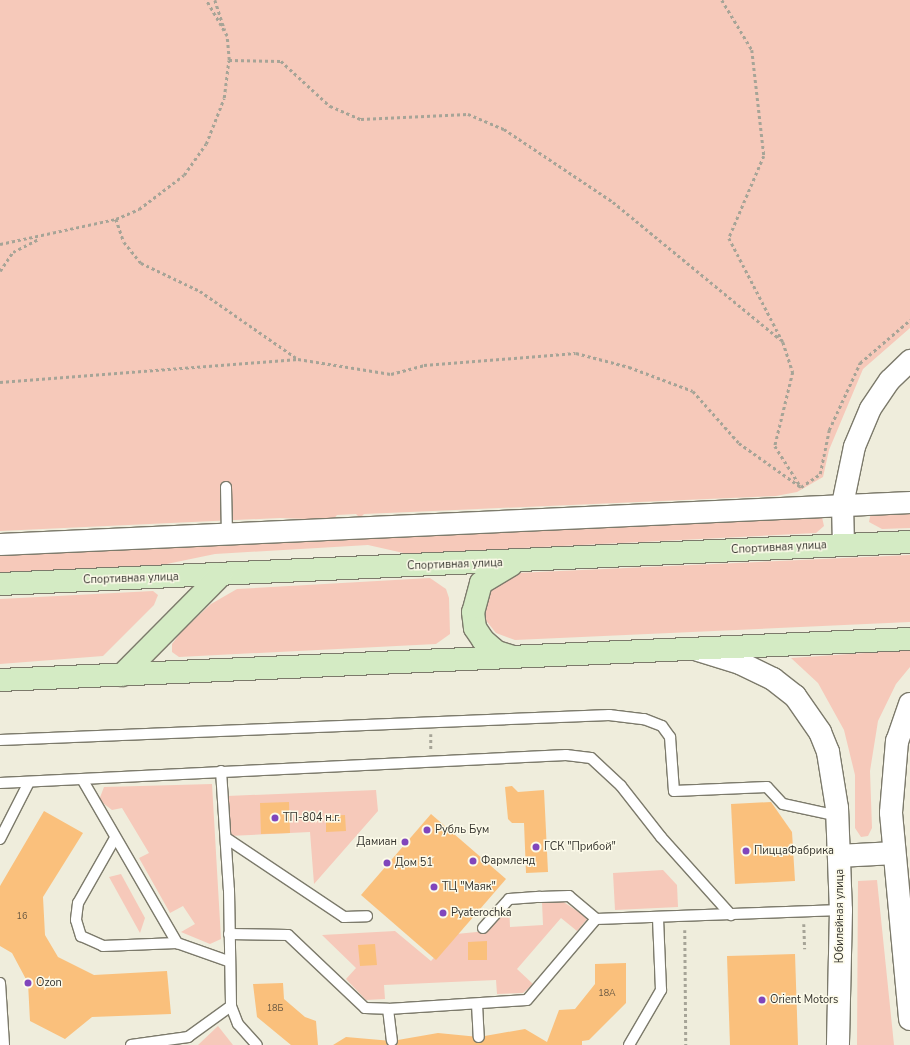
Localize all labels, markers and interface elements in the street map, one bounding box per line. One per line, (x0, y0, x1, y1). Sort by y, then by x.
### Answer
street label: Спортивная улица (731, 539, 827, 557)
street label: Спортивная улица (407, 557, 503, 573)
street label: Спортивная улица (83, 571, 179, 587)
place label: ТП-804 н.г. (283, 811, 340, 825)
marker: ТП-804 н.г. (270, 813, 280, 823)
place label: Рубль Бум (435, 823, 489, 837)
marker: Рубль Бум (422, 825, 432, 835)
place label: Дамиан (356, 835, 397, 849)
marker: Дамиан (400, 837, 410, 847)
place label: ГСК "Прибой" (544, 840, 616, 854)
marker: ГСК "Прибой" (531, 842, 541, 852)
place label: ПиццаФабрика (754, 844, 834, 858)
marker: ПиццаФабрика (741, 846, 751, 856)
place label: Фармленд (481, 854, 535, 868)
place label: Дом 51 (395, 856, 433, 870)
marker: Фармленд (468, 856, 478, 866)
marker: Дом 51 (382, 858, 392, 868)
street label: Юбилейная улица (833, 869, 847, 963)
place label: ТЦ "Маяк" (442, 880, 496, 894)
marker: ТЦ "Маяк" (429, 882, 439, 892)
place label: Pyaterochka (451, 906, 512, 920)
marker: Pyaterochka (438, 908, 448, 918)
house number: 16 (17, 911, 27, 921)
place label: Ozon (36, 976, 62, 990)
marker: Ozon (23, 978, 33, 988)
house number: 18А (598, 988, 616, 998)
place label: Orient Motors (770, 993, 838, 1007)
marker: Orient Motors (757, 995, 767, 1005)
house number: 18Б (267, 1003, 283, 1013)

